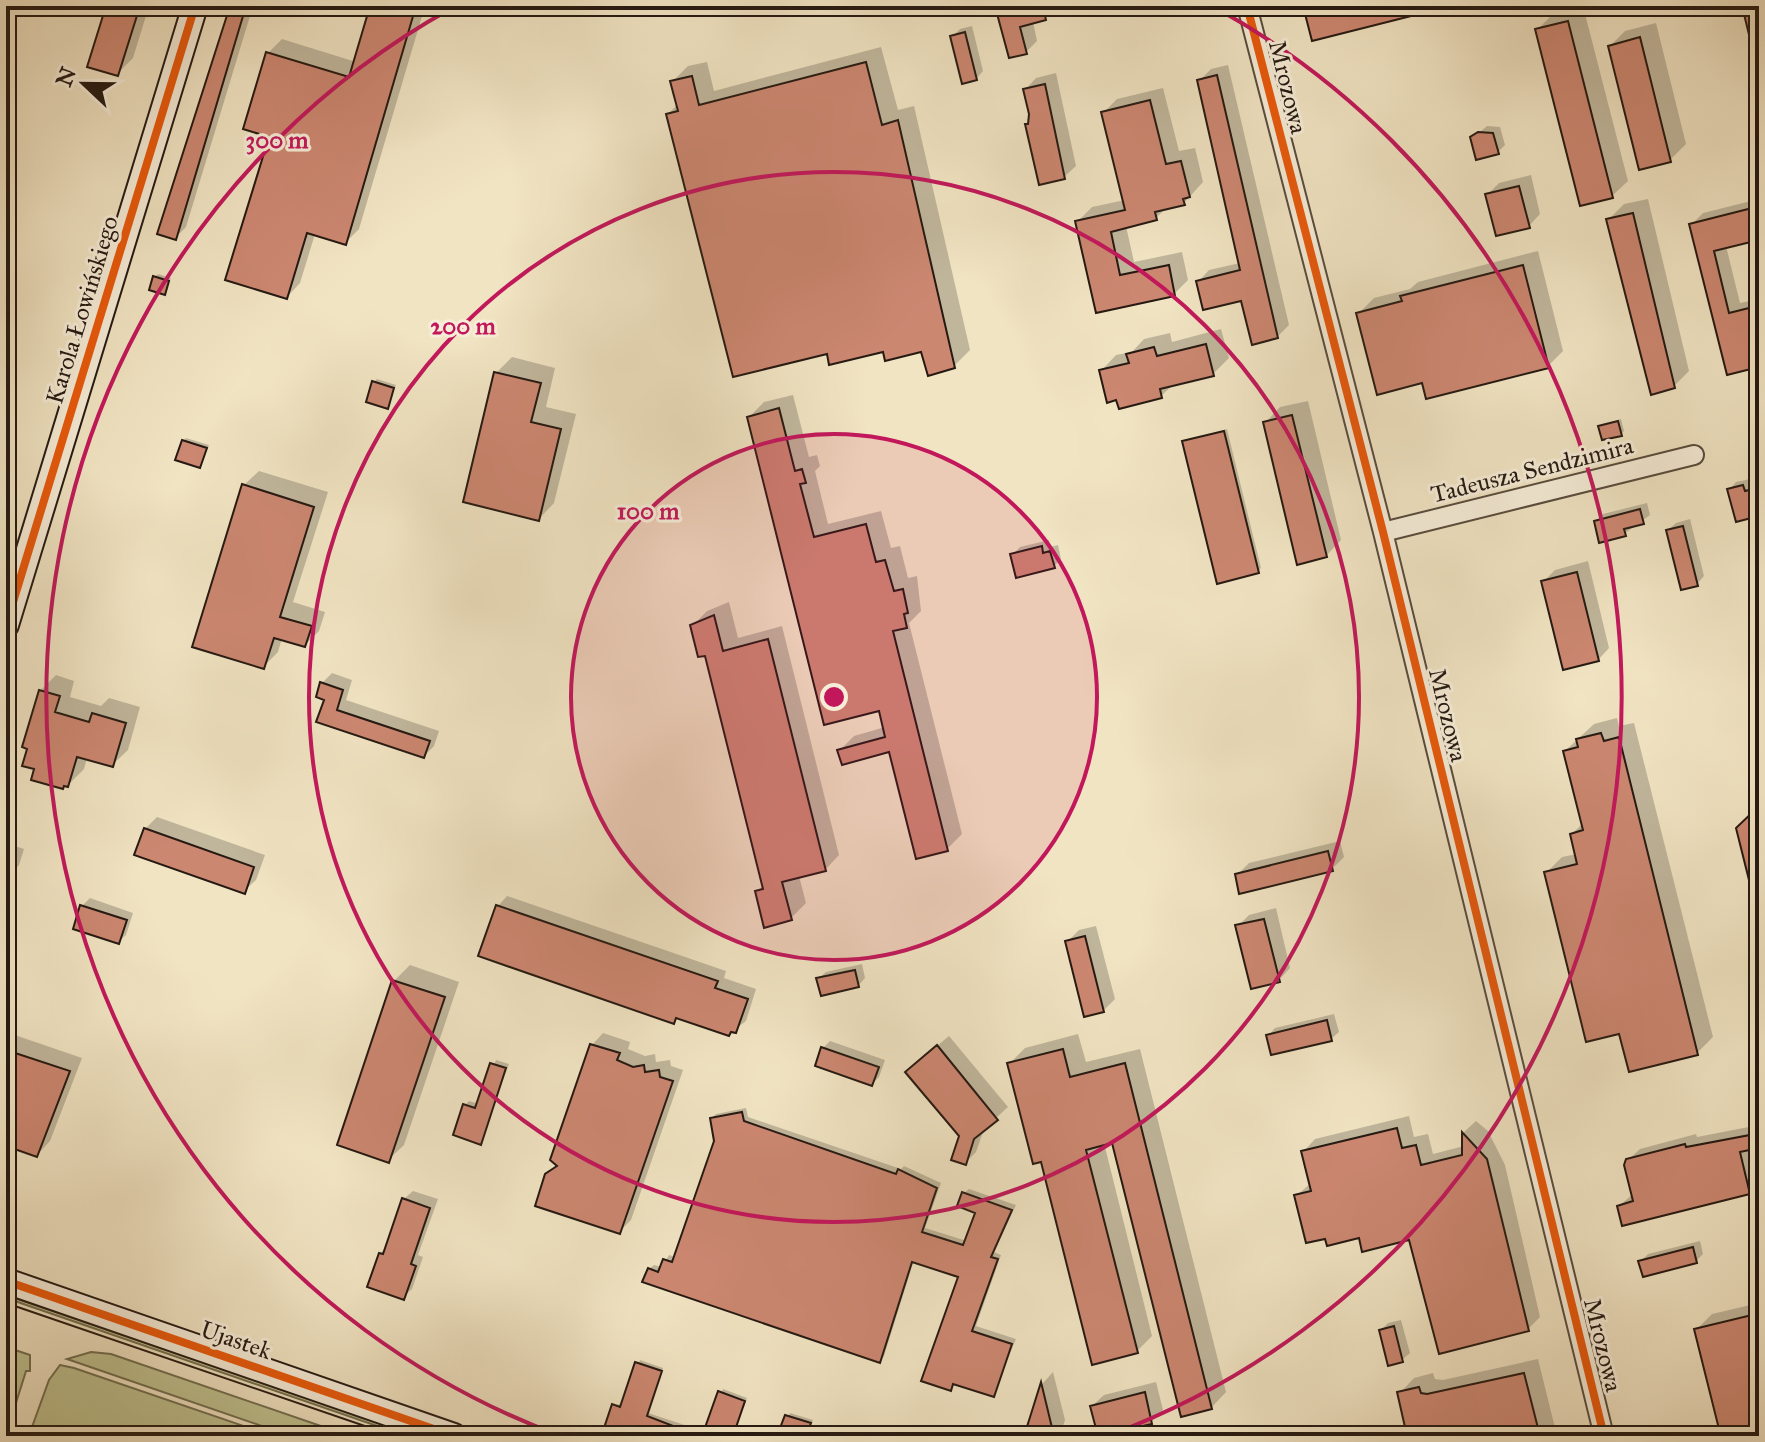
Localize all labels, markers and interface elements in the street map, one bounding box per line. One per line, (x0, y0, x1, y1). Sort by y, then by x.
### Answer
street label: Mrozowa (1262, 37, 1314, 138)
north arrow (44, 44, 124, 124)
text: N (50, 63, 82, 90)
text: 300 m (246, 125, 309, 155)
street label: Karola Łowińskiego (39, 212, 125, 408)
text: 200 m (430, 311, 496, 341)
street label: Tadeusza Sendzimira (1428, 430, 1637, 510)
text: 100 m (617, 496, 680, 526)
street label: Mrozowa (1422, 665, 1474, 766)
centre of rings (820, 683, 848, 711)
street label: Mrozowa (1577, 1295, 1629, 1396)
street label: Ujastek (196, 1314, 276, 1366)

